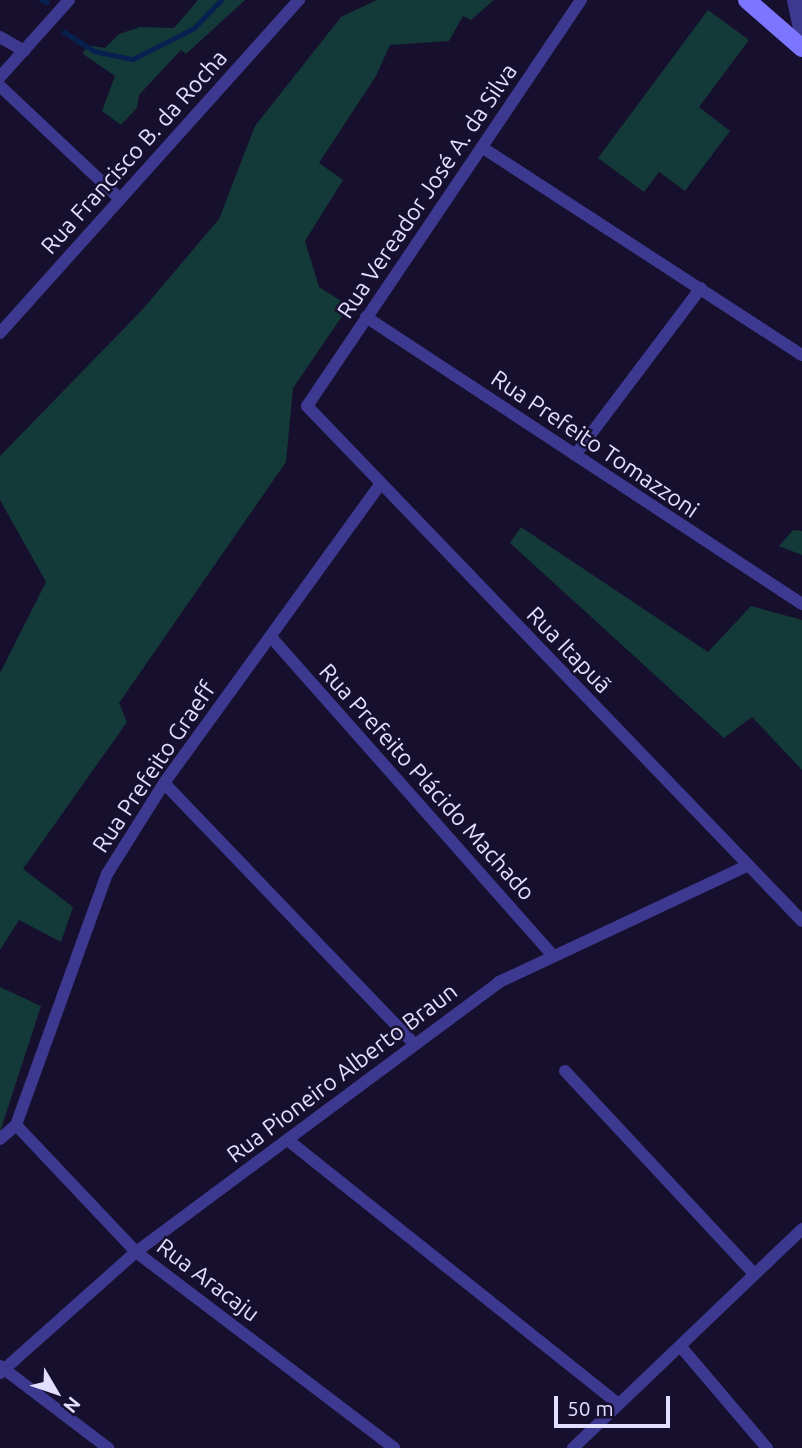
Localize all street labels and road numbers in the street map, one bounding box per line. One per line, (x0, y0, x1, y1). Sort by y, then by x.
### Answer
street label: Rua Francisco B. da Rocha (35, 44, 233, 260)
street label: Rua Vereador José A. da Silva (331, 58, 523, 324)
street label: Rua Prefeito Tomazzoni (486, 364, 704, 524)
street label: Rua Itapuã (521, 601, 617, 699)
street label: Rua Prefeito Plácido Machado (313, 658, 541, 906)
street label: Rua Prefeito Graeff (87, 676, 221, 858)
street label: Rua Pioneiro Alberto Braun (221, 977, 463, 1169)
street label: Rua Aracaju (151, 1233, 265, 1327)

